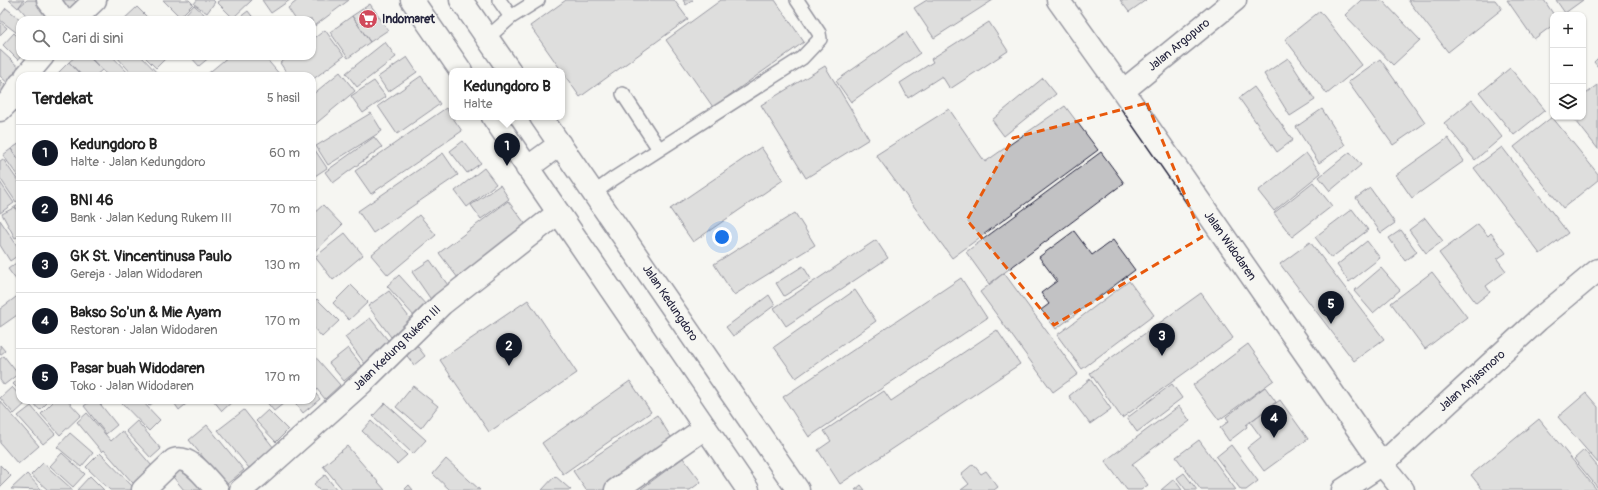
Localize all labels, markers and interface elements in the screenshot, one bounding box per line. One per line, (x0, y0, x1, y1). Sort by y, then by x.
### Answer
supermarket icon: Indomaret (357, 8, 379, 30)
place label: Indomaret (382, 12, 436, 27)
map controls (1550, 12, 1586, 120)
button: + (1550, 12, 1586, 48)
street label: Jalan Argopuro (1145, 15, 1214, 75)
search box (16, 16, 316, 60)
icon: search (30, 27, 52, 49)
text: Cari di sini (62, 29, 123, 48)
button: − (1550, 48, 1586, 84)
popup (449, 68, 565, 120)
text: Kedungdoro B (463, 77, 551, 96)
button: layers (1550, 84, 1586, 120)
text: Terdekat (32, 88, 93, 109)
text: 5 hasil (267, 90, 300, 106)
text: Halte (463, 96, 492, 112)
pin: 1 (494, 133, 520, 166)
text: Kedungdoro B (70, 135, 157, 154)
text: 1 (42, 145, 48, 161)
text: 60 m (269, 145, 300, 161)
text: Halte · Jalan Kedungdoro (70, 154, 206, 170)
text: BNI 46 (70, 191, 114, 210)
text: 2 (41, 201, 49, 217)
text: 70 m (270, 201, 300, 217)
street label: Jalan Widodaren (1201, 208, 1260, 284)
text: Bank · Jalan Kedung Rukem III (70, 210, 232, 226)
your location (712, 227, 732, 247)
text: GK St. Vincentinusa Paulo (70, 247, 232, 266)
text: 3 (41, 257, 49, 273)
text: 130 m (264, 257, 300, 273)
street label: Jalan Kedungdoro (639, 262, 701, 345)
text: Gereja · Jalan Widodaren (70, 266, 203, 282)
pin: 5 (1318, 291, 1344, 324)
street label: Jalan Kedung Rukem III (350, 302, 444, 394)
text: Bakso So'un & Mie Ayam (70, 303, 221, 322)
text: 4 (41, 313, 49, 329)
text: 170 m (265, 313, 300, 329)
text: Restoran · Jalan Widodaren (70, 322, 218, 338)
pin: 3 (1149, 323, 1175, 356)
pin: 2 (496, 333, 522, 366)
street label: Jalan Anjasmoro (1436, 347, 1509, 415)
text: Pasar buah Widodaren (70, 359, 205, 378)
text: 5 (41, 369, 49, 385)
text: 170 m (265, 369, 300, 385)
text: Toko · Jalan Widodaren (70, 378, 194, 394)
pin: 4 (1261, 405, 1287, 438)

